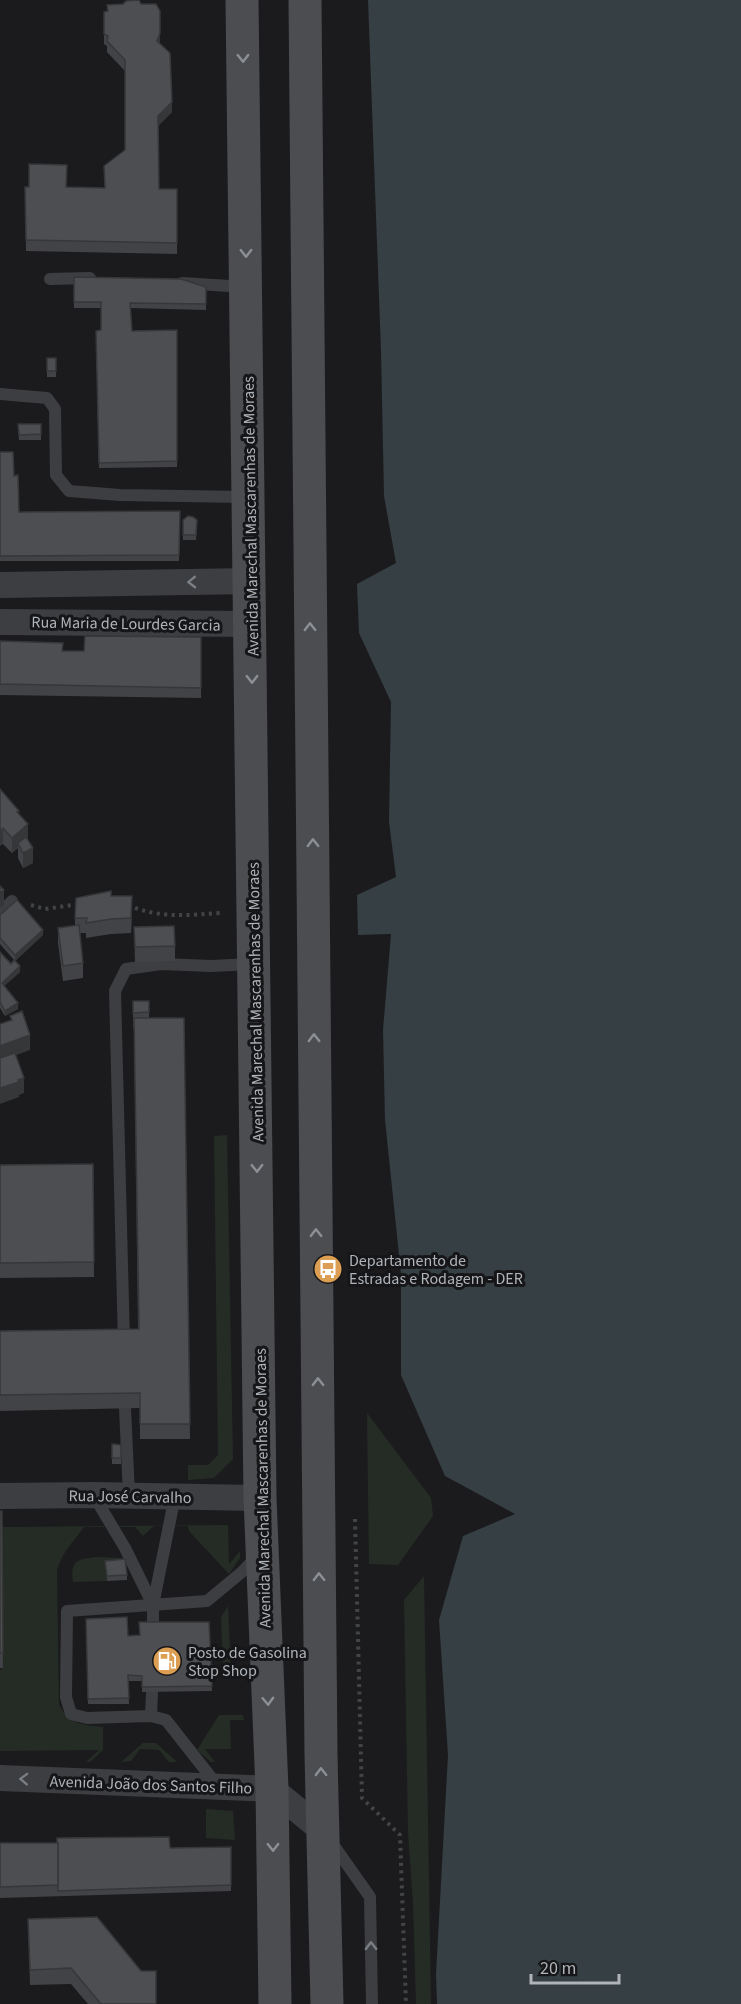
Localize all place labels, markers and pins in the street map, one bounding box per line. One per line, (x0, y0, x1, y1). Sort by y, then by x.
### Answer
place label: Departamento de Estradas e Rodagem - DER (349, 1250, 523, 1290)
bus stop icon: Departamento de Estradas e Rodagem - DER (312, 1253, 344, 1285)
place label: Posto de Gasolina Stop Shop (188, 1642, 307, 1682)
fuel station icon: Posto de Gasolina Stop Shop (151, 1645, 183, 1677)

